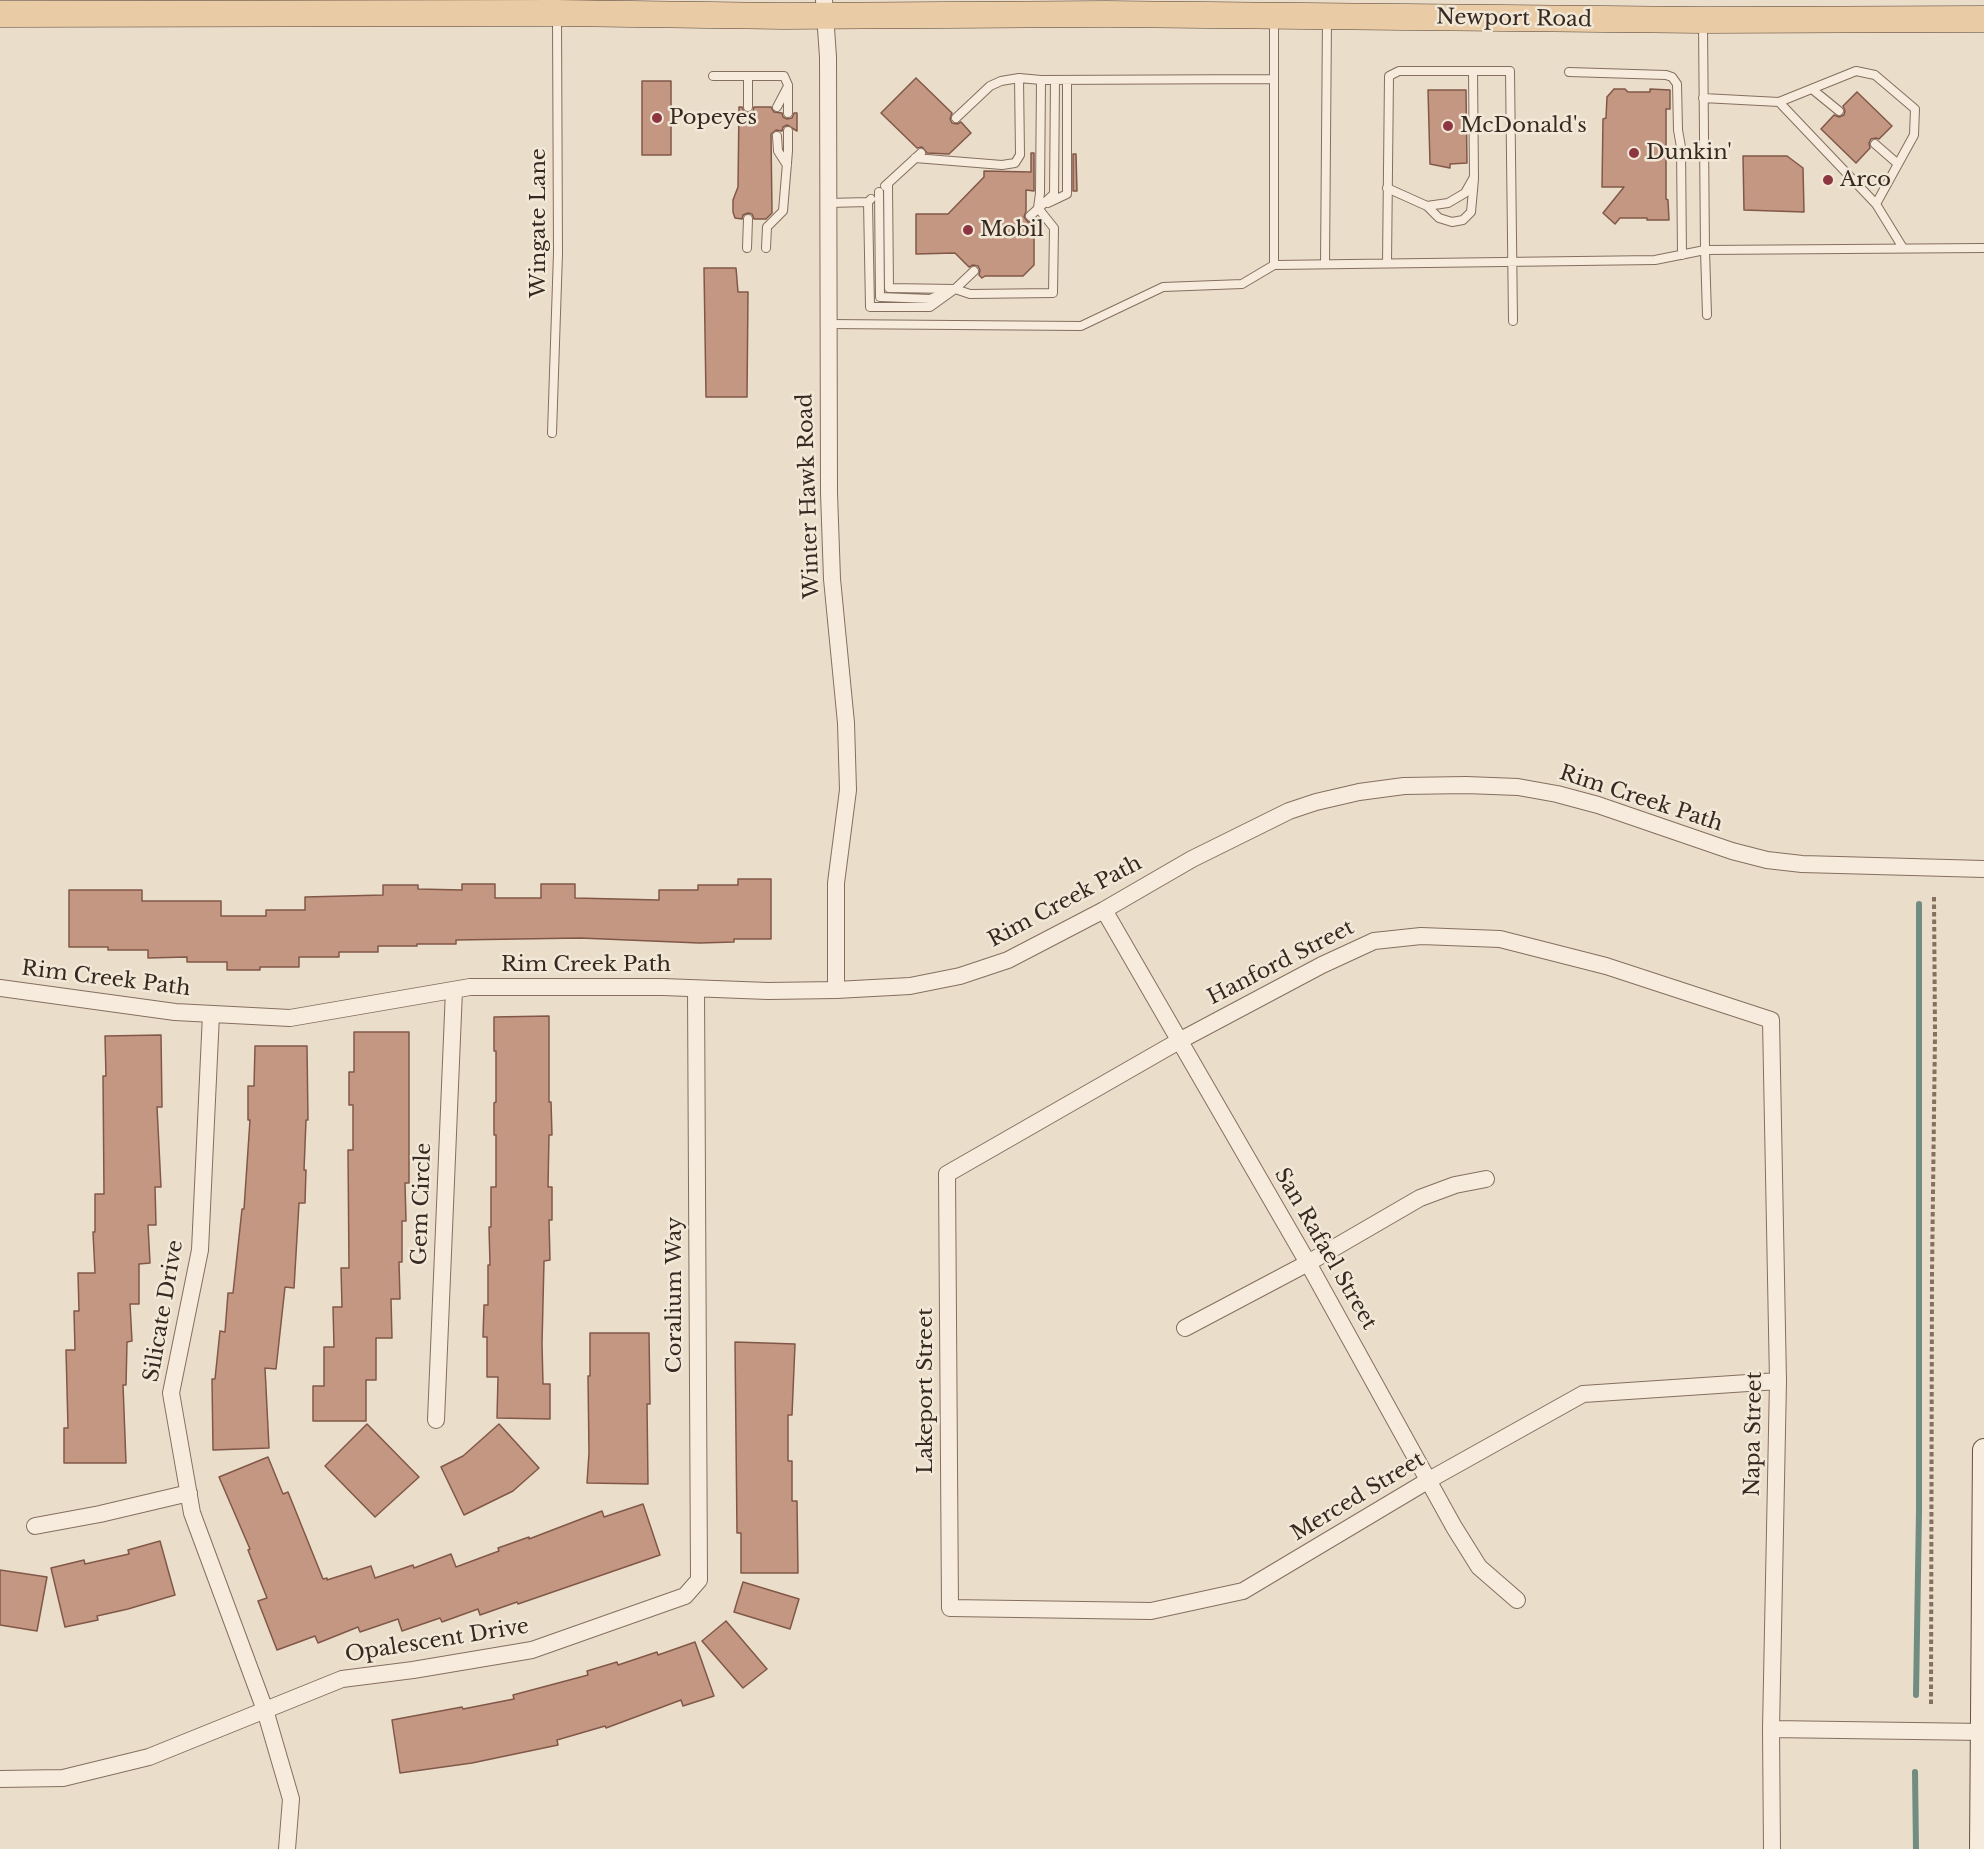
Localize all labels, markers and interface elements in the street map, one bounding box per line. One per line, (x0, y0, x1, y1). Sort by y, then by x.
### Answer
street label: Newport Road (1436, 5, 1592, 33)
place label: Popeyes (669, 105, 757, 131)
marker: Popeyes (650, 111, 664, 125)
place label: McDonald's (1460, 113, 1587, 139)
marker: McDonald's (1441, 119, 1455, 133)
place label: Dunkin' (1646, 140, 1732, 166)
marker: Dunkin' (1627, 146, 1641, 160)
street label: Wingate Lane (526, 148, 552, 298)
place label: Arco (1840, 167, 1891, 193)
marker: Arco (1821, 173, 1835, 187)
place label: Mobil (980, 217, 1044, 243)
marker: Mobil (961, 223, 975, 237)
street label: Winter Hawk Road (793, 393, 825, 599)
street label: Rim Creek Path (1556, 761, 1726, 837)
street label: Rim Creek Path (984, 851, 1146, 953)
street label: Hanford Street (1204, 915, 1358, 1011)
street label: Rim Creek Path (501, 952, 671, 978)
street label: Rim Creek Path (20, 956, 192, 1002)
street label: Gem Circle (407, 1142, 437, 1266)
street label: San Rafael Street (1269, 1164, 1381, 1334)
street label: Coralium Way (662, 1217, 688, 1373)
street label: Silicate Drive (139, 1238, 189, 1384)
street label: Lakeport Street (913, 1308, 939, 1474)
street label: Napa Street (1740, 1371, 1768, 1497)
street label: Merced Street (1287, 1447, 1429, 1547)
street label: Opalescent Drive (343, 1614, 531, 1668)

